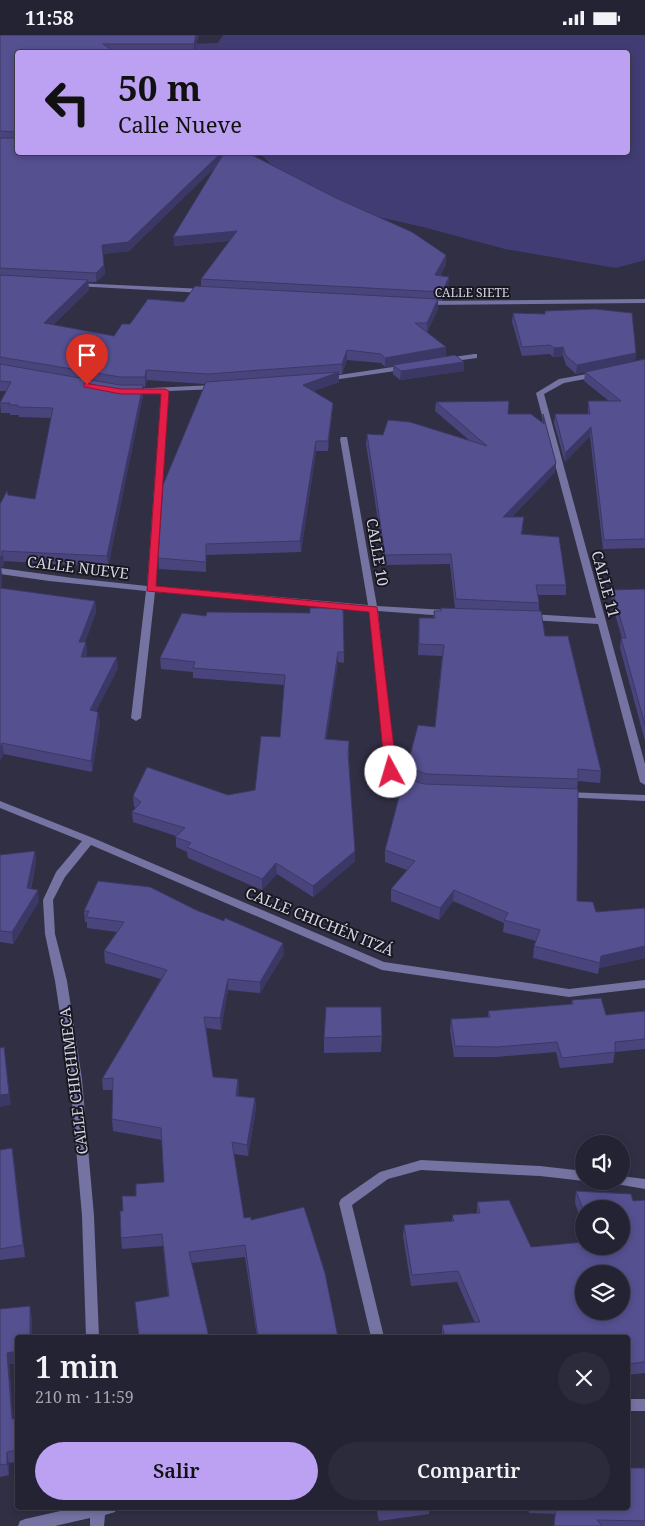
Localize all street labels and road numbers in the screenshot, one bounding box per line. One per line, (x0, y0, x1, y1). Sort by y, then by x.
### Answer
street label: CALLE SIETE (435, 284, 509, 301)
street label: CALLE 10 (362, 517, 394, 587)
street label: CALLE 11 (587, 548, 625, 620)
street label: CALLE NUEVE (26, 551, 130, 583)
street label: CALLE CHICHÉN ITZÁ (243, 882, 398, 960)
street label: CALLE CHICHIMECA (54, 1006, 92, 1156)

